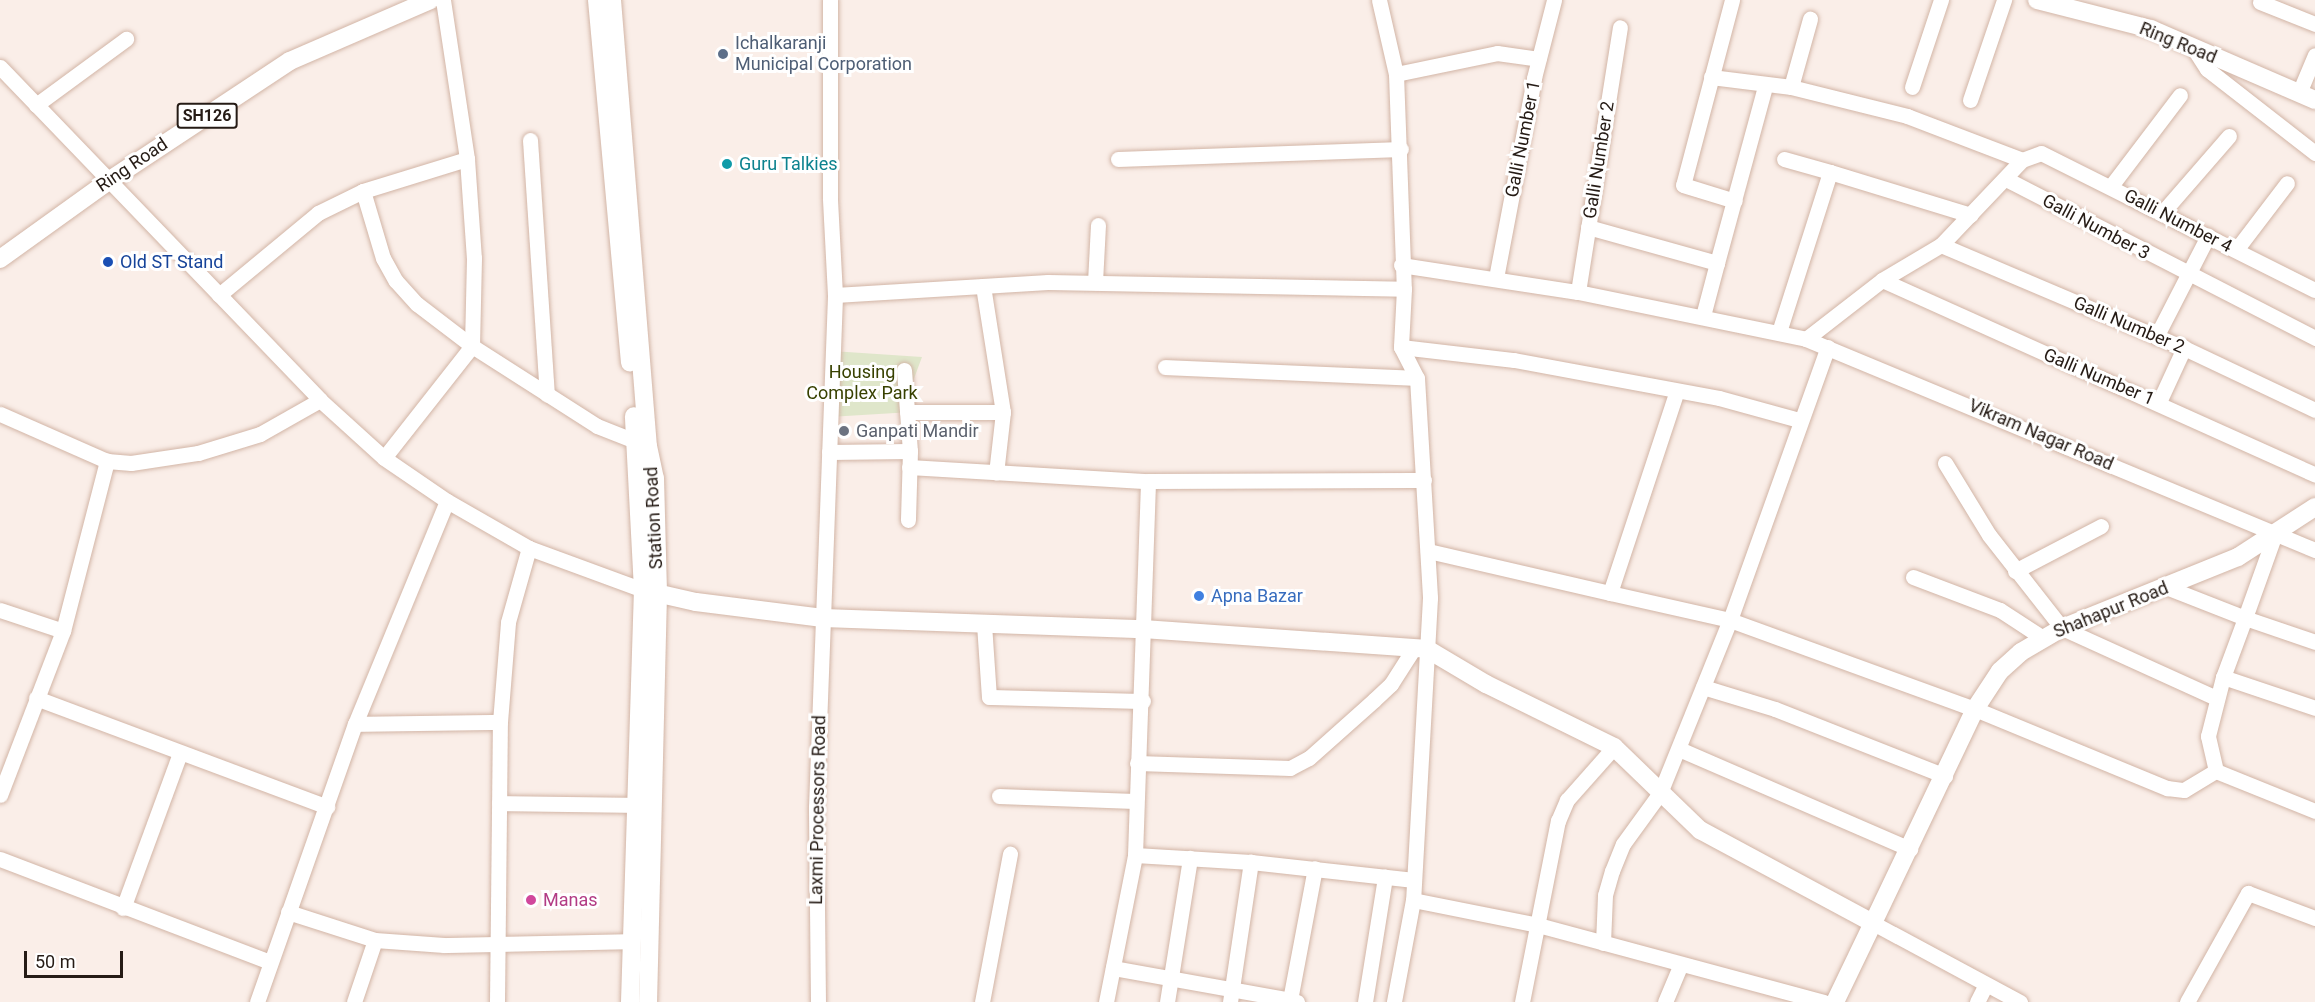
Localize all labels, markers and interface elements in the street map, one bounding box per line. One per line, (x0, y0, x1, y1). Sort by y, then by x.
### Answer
street label: Ring Road (2136, 18, 2220, 68)
place label: Ichalkaranji Municipal Corporation (735, 33, 912, 76)
marker: Ichalkaranji Municipal Corporation (716, 47, 730, 61)
street label: Galli Number 1 (1501, 79, 1545, 199)
street label: Galli Number 2 (1579, 100, 1619, 220)
road number: SH126 (176, 103, 238, 129)
street label: Ring Road (92, 133, 172, 197)
place label: Guru Talkies (739, 153, 838, 175)
marker: Guru Talkies (720, 157, 734, 171)
street label: Galli Number 4 (2120, 184, 2236, 258)
street label: Galli Number 3 (2039, 190, 2153, 264)
place label: Old ST Stand (120, 251, 224, 273)
marker: Old ST Stand (101, 255, 115, 269)
street label: Galli Number 2 (2070, 292, 2188, 358)
street label: Galli Number 1 (2040, 344, 2158, 410)
park label: Housing Complex Park (806, 362, 918, 404)
street label: Vikram Nagar Road (1965, 395, 2117, 475)
place label: Ganpati Mandir (856, 420, 979, 442)
marker: Ganpati Mandir (837, 424, 851, 438)
street label: Station Road (641, 466, 667, 570)
street label: Shahapur Road (2050, 577, 2172, 643)
place label: Apna Bazar (1211, 585, 1303, 607)
marker: Apna Bazar (1192, 589, 1206, 603)
street label: Laxmi Processors Road (806, 715, 830, 905)
place label: Manas (543, 889, 598, 911)
marker: Manas (524, 893, 538, 907)
scale bar (27, 939, 126, 977)
text: 50 m (35, 951, 75, 972)

